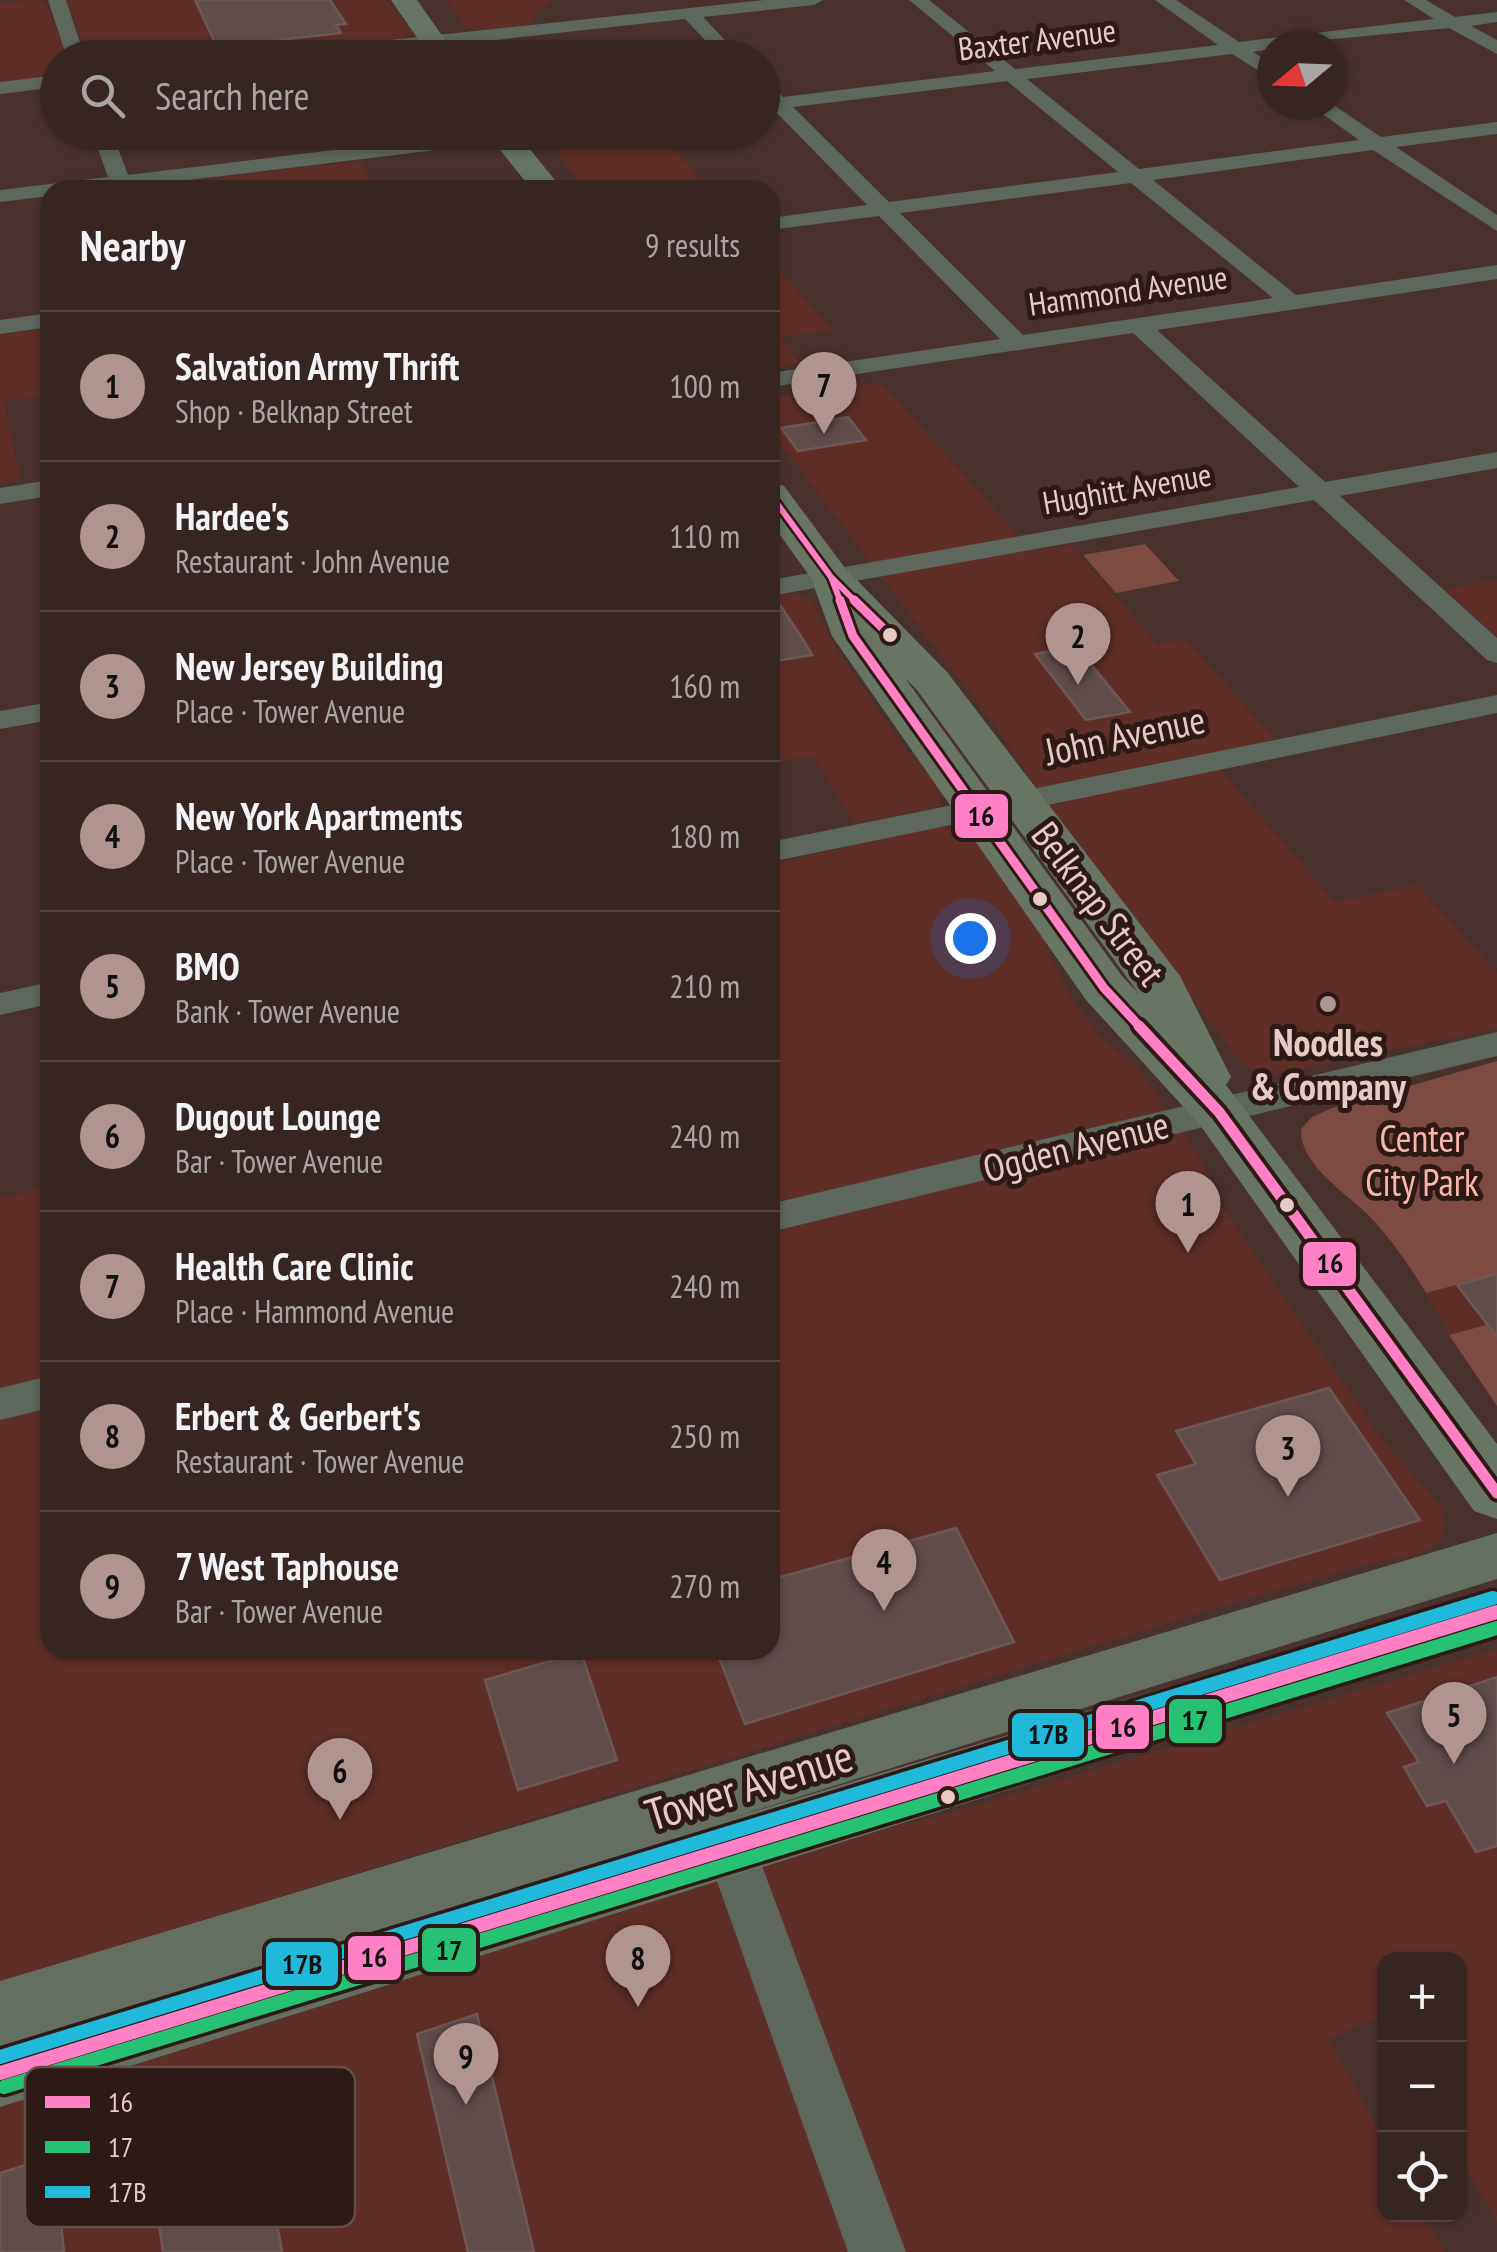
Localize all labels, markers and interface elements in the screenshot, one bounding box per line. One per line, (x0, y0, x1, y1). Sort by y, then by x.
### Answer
street label: Baxter Avenue (956, 9, 1118, 70)
north arrow (1257, 30, 1347, 120)
search box (40, 40, 780, 150)
icon: search (75, 68, 130, 123)
text: Search here (155, 71, 309, 120)
text: Nearby (80, 218, 185, 273)
text: 9 results (645, 224, 740, 266)
street label: Hammond Avenue (1026, 255, 1230, 325)
text: Salvation Army Thrift (175, 341, 459, 390)
pin: 7 (792, 352, 856, 434)
text: 1 (105, 365, 120, 407)
text: 100 m (669, 365, 740, 407)
text: Shop · Belknap Street (175, 390, 413, 432)
street label: Hughitt Avenue (1039, 453, 1214, 523)
text: Hardee's (175, 491, 289, 540)
text: 2 (105, 515, 120, 557)
text: 110 m (669, 515, 740, 557)
text: Restaurant · John Avenue (175, 540, 450, 582)
pin: 2 (1046, 602, 1110, 685)
unlabelled marker (880, 625, 900, 645)
text: New Jersey Building (175, 641, 444, 690)
text: 3 (105, 665, 120, 707)
text: 160 m (669, 665, 740, 707)
text: Place · Tower Avenue (175, 690, 405, 732)
street label: John Avenue (1039, 694, 1209, 776)
text: New York Apartments (175, 791, 463, 840)
line badge: 16 (953, 792, 1010, 840)
text: 16 (968, 797, 994, 834)
street label: Belknap Street (1022, 812, 1177, 995)
text: 4 (105, 815, 120, 857)
text: 180 m (669, 815, 740, 857)
text: Place · Tower Avenue (175, 840, 405, 882)
unlabelled marker (1030, 889, 1050, 909)
your location (945, 913, 996, 964)
text: BMO (175, 941, 240, 990)
text: 5 (105, 965, 120, 1007)
text: 210 m (669, 965, 740, 1007)
text: Bank · Tower Avenue (175, 990, 400, 1032)
marker: Noodles & Company (1317, 993, 1339, 1015)
place label: Noodles & Company (1250, 1017, 1407, 1110)
text: Dugout Lounge (175, 1091, 381, 1140)
street label: Ogden Avenue (978, 1099, 1173, 1192)
park label: Center City Park (1365, 1113, 1479, 1206)
text: 6 (105, 1115, 120, 1157)
text: 240 m (669, 1115, 740, 1157)
text: Bar · Tower Avenue (175, 1140, 383, 1182)
pin: 1 (1156, 1170, 1220, 1253)
unlabelled marker (1277, 1195, 1297, 1215)
line badge: 16 (1301, 1240, 1358, 1288)
text: Health Care Clinic (175, 1241, 413, 1290)
text: 16 (1317, 1244, 1343, 1281)
text: 7 (105, 1265, 120, 1307)
text: 240 m (669, 1265, 740, 1307)
text: Place · Hammond Avenue (175, 1290, 454, 1332)
text: Erbert & Gerbert's (175, 1391, 421, 1440)
pin: 3 (1256, 1414, 1320, 1497)
text: 8 (105, 1415, 120, 1457)
text: 250 m (669, 1415, 740, 1457)
text: Restaurant · Tower Avenue (175, 1440, 465, 1482)
pin: 4 (852, 1528, 916, 1611)
text: 7 West Taphouse (175, 1541, 399, 1590)
text: 9 (105, 1565, 120, 1607)
text: 270 m (669, 1565, 740, 1607)
text: Bar · Tower Avenue (175, 1590, 383, 1632)
pin: 5 (1422, 1682, 1486, 1764)
line badge: 17 (1167, 1697, 1224, 1745)
text: 17 (1182, 1701, 1208, 1738)
line badge: 16 (1094, 1703, 1151, 1751)
text: 16 (1110, 1708, 1136, 1745)
line badge: 17B (1010, 1711, 1086, 1759)
text: 17B (1028, 1715, 1068, 1752)
street label: Tower Avenue (638, 1725, 859, 1843)
pin: 6 (308, 1738, 372, 1820)
unlabelled marker (938, 1787, 958, 1807)
pin: 8 (606, 1924, 670, 2007)
line badge: 17 (420, 1926, 478, 1974)
text: 17 (436, 1931, 462, 1968)
line badge: 16 (346, 1934, 403, 1982)
text: 16 (361, 1938, 387, 1975)
line badge: 17B (264, 1940, 340, 1988)
text: 17B (282, 1945, 322, 1982)
map controls (1377, 1952, 1467, 2222)
button: + (1377, 1952, 1467, 2042)
pin: 9 (434, 2022, 498, 2105)
button: − (1377, 2042, 1467, 2132)
legend (25, 2067, 355, 2227)
text: 16 (108, 2083, 133, 2120)
text: 17 (108, 2128, 133, 2165)
button: locate (1377, 2132, 1467, 2222)
text: 17B (108, 2173, 146, 2210)

